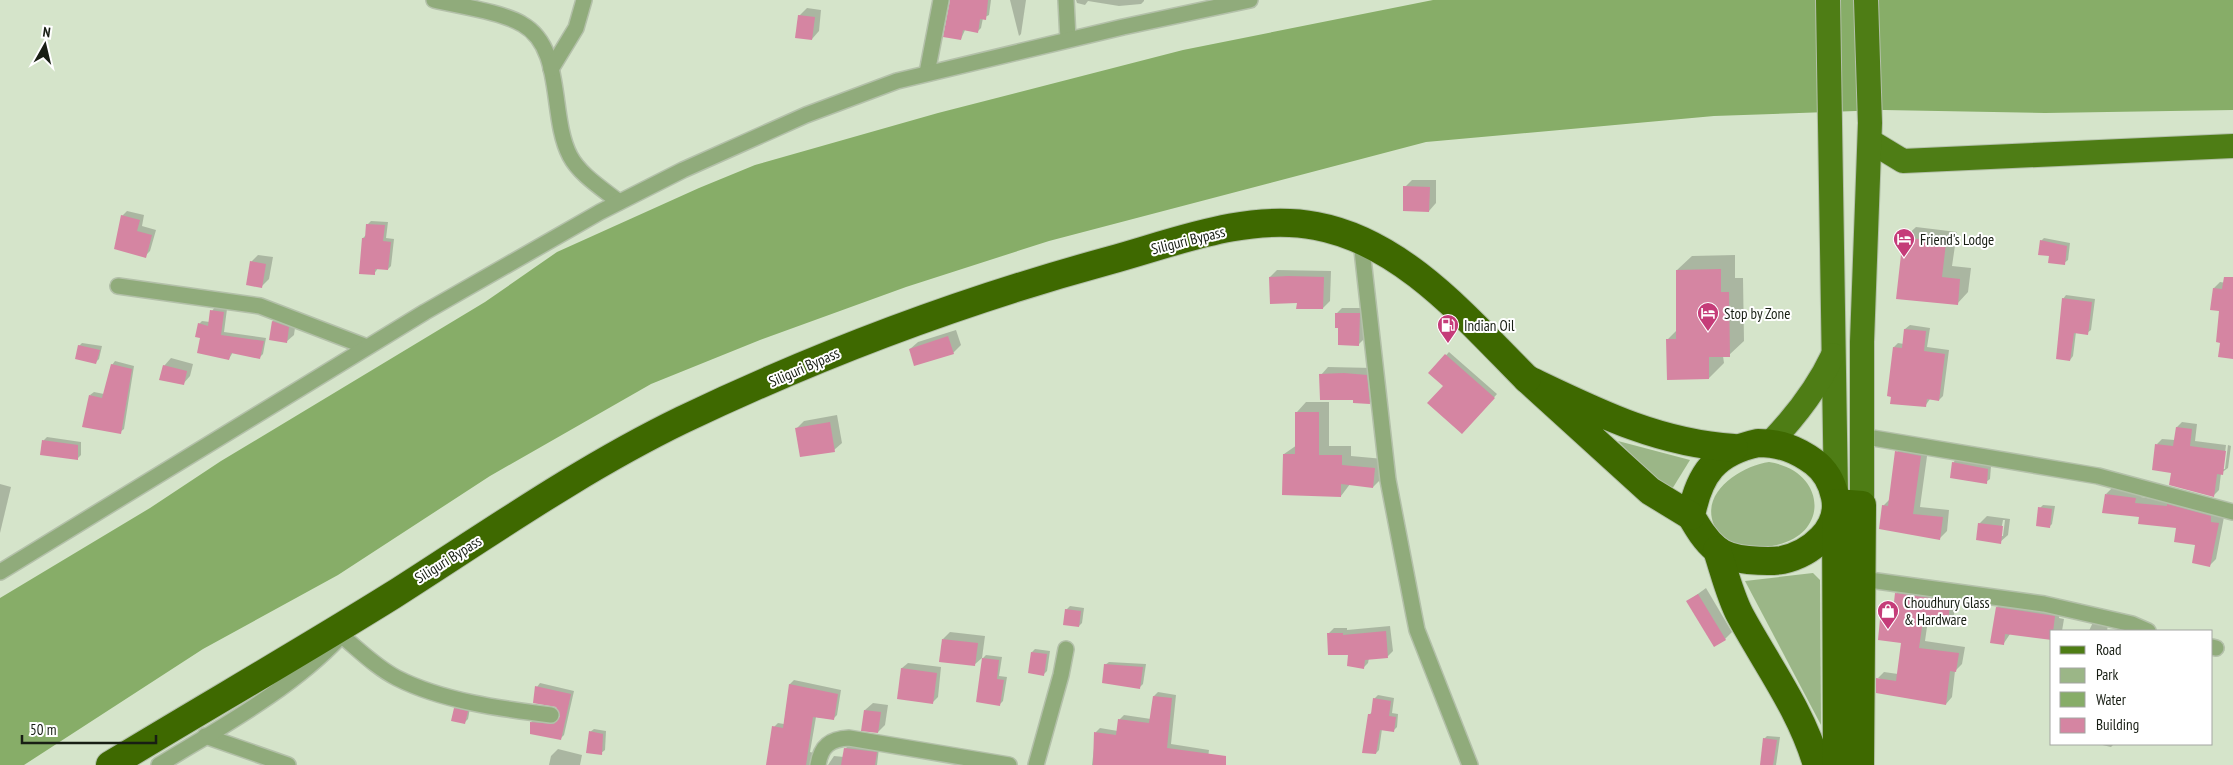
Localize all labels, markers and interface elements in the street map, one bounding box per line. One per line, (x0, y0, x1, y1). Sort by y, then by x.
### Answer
north arrow (20, 20, 70, 70)
text: N (42, 23, 52, 42)
street label: Siliguri Bypass (1149, 222, 1227, 258)
hotel icon: Friend's Lodge (1892, 227, 1916, 258)
place label: Friend's Lodge (1920, 230, 1994, 249)
hotel icon: Stop by Zone (1696, 301, 1720, 332)
place label: Stop by Zone (1724, 304, 1790, 323)
fuel station icon: Indian Oil (1436, 313, 1460, 344)
place label: Indian Oil (1464, 316, 1515, 335)
street label: Siliguri Bypass (766, 343, 842, 391)
street label: Siliguri Bypass (411, 531, 485, 587)
place label: Choudhury Glass & Hardware (1904, 593, 1990, 629)
shop icon: Choudhury Glass & Hardware (1876, 599, 1900, 630)
legend (2050, 630, 2213, 745)
text: Road (2096, 640, 2122, 659)
text: Park (2096, 665, 2118, 684)
text: Water (2096, 690, 2127, 709)
scale bar (22, 712, 156, 744)
text: Building (2096, 715, 2139, 734)
text: 50 m (30, 720, 56, 739)

